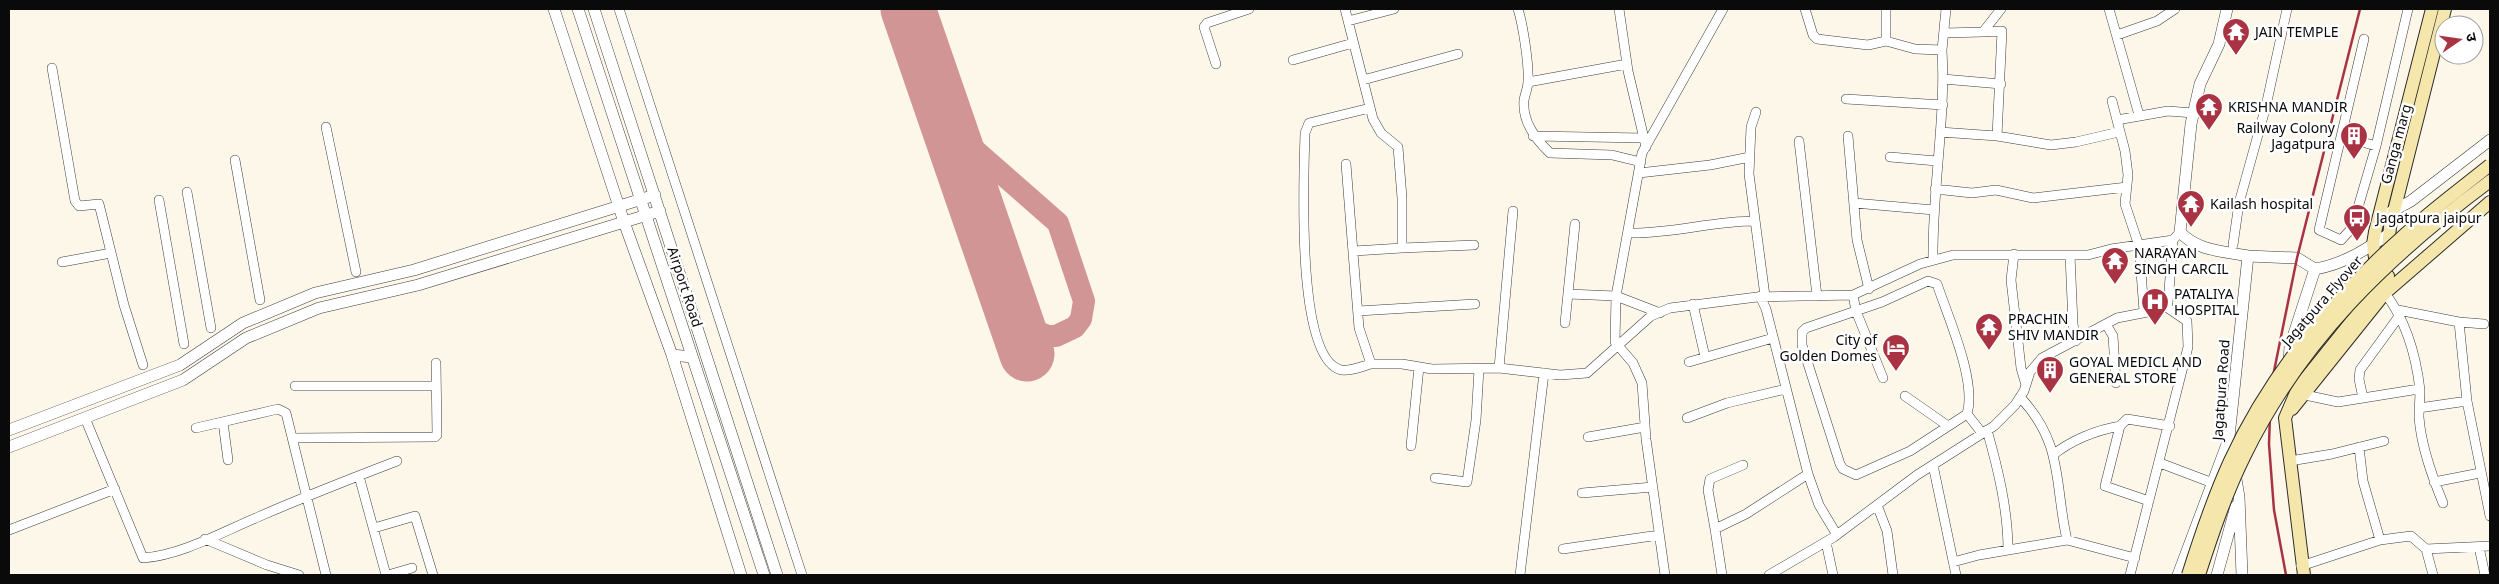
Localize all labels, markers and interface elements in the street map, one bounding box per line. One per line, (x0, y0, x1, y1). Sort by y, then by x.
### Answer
north arrow (2434, 15, 2484, 65)
temple icon: JAIN TEMPLE (2221, 17, 2251, 56)
place label: JAIN TEMPLE (2253, 24, 2339, 43)
text: उ (2460, 31, 2481, 44)
temple icon: KRISHNA MANDIR (2194, 92, 2224, 131)
place label: KRISHNA MANDIR (2228, 99, 2348, 118)
street label: Ganga marg (2378, 102, 2417, 186)
place label: Railway Colony Jagatpura (2236, 120, 2336, 155)
building icon: Railway Colony Jagatpura (2339, 121, 2369, 160)
temple icon: Kailash hospital (2176, 189, 2206, 228)
place label: Kailash hospital (2210, 196, 2313, 215)
bus stop icon: Jagatpura jaipur (2342, 203, 2372, 242)
place label: Jagatpura jaipur (2374, 210, 2482, 229)
street label: Airport Road (662, 245, 706, 330)
place label: NARAYAN SINGH CARCIL (2134, 245, 2229, 280)
temple icon: NARAYAN SINGH CARCIL (2100, 246, 2130, 285)
street label: Jagatpura Flyover (2277, 252, 2368, 353)
place label: PATALIYA HOSPITAL (2174, 286, 2239, 321)
hospital icon: PATALIYA HOSPITAL (2140, 287, 2170, 326)
place label: PRACHIN SHIV MANDIR (2008, 311, 2099, 346)
temple icon: PRACHIN SHIV MANDIR (1974, 312, 2004, 351)
place label: City of Golden Domes (1780, 332, 1878, 367)
hotel icon: City of Golden Domes (1881, 333, 1911, 372)
street label: Jagatpura Road (2209, 339, 2235, 443)
place label: GOYAL MEDICL AND GENERAL STORE (2069, 354, 2202, 389)
building icon: GOYAL MEDICL AND GENERAL STORE (2035, 355, 2065, 394)

